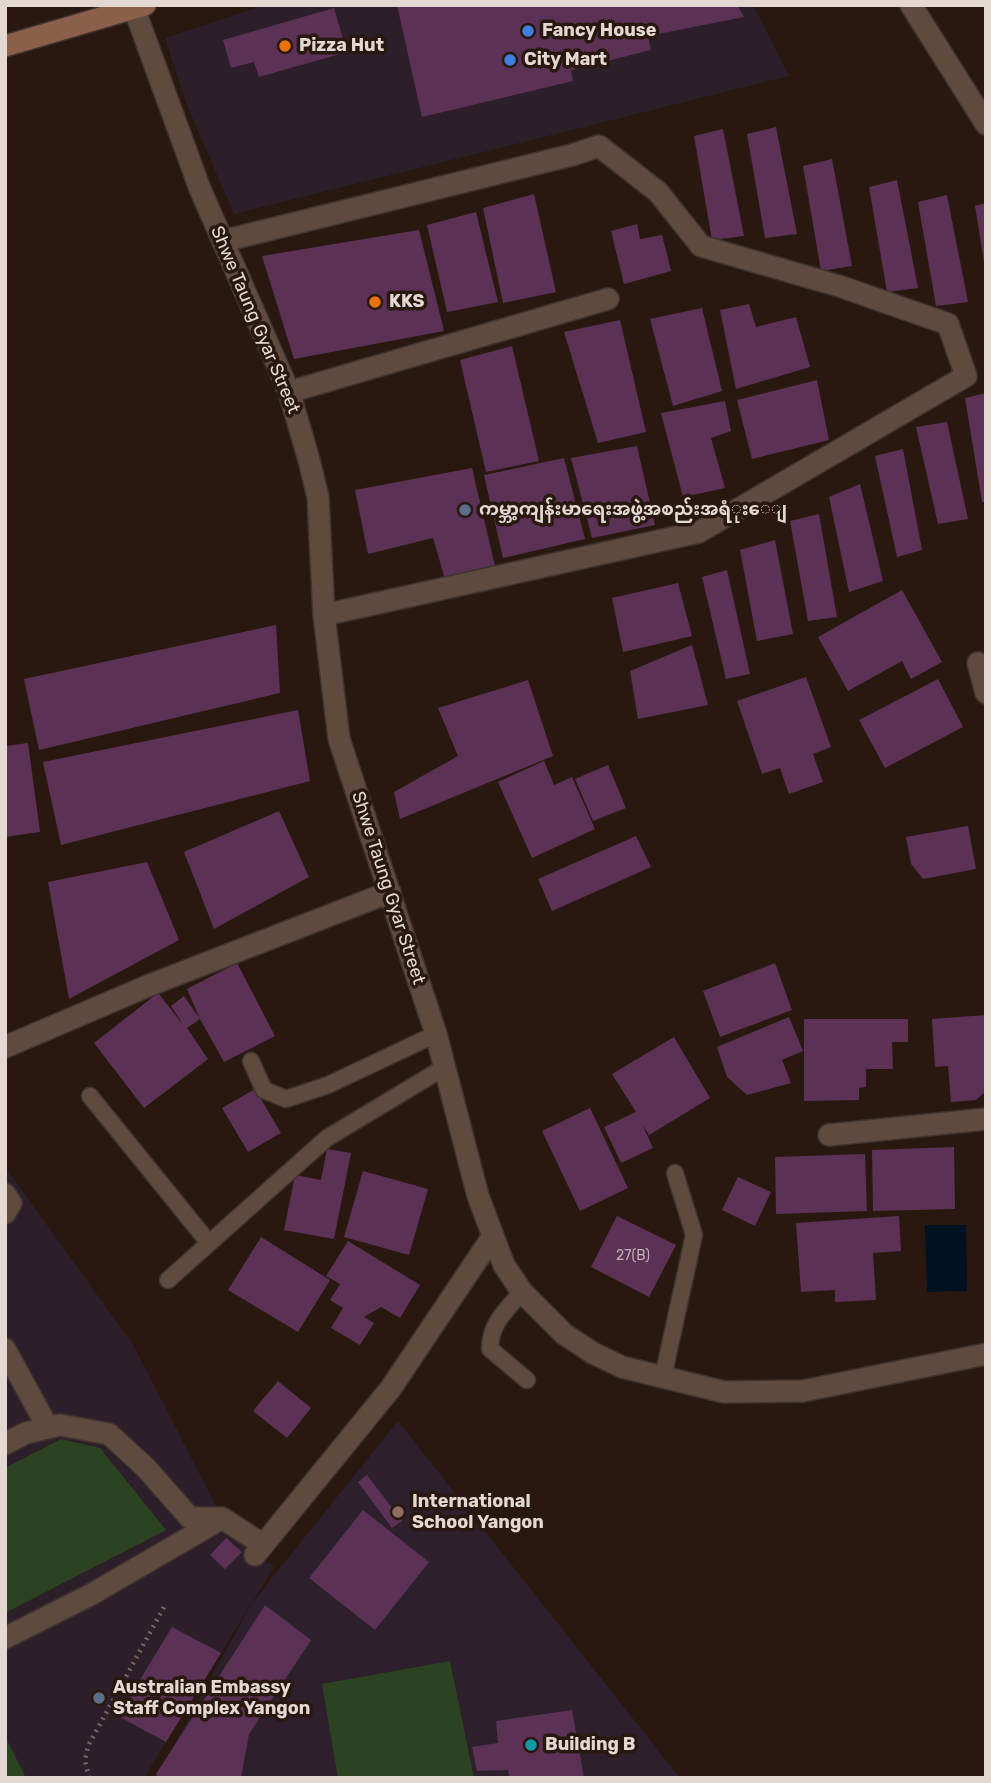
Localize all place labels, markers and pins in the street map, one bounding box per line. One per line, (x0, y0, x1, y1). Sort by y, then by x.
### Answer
place label: Fancy House (542, 20, 656, 42)
marker: Fancy House (520, 23, 536, 39)
place label: Pizza Hut (299, 35, 384, 57)
marker: Pizza Hut (277, 38, 293, 54)
place label: City Mart (524, 49, 607, 71)
marker: City Mart (502, 52, 518, 68)
place label: KKS (389, 291, 424, 313)
marker: KKS (367, 294, 383, 310)
place label: ကမ္ဘာ့ကျန်းမာရေးအဖွဲ့အစည်းအရံုးေျ (479, 499, 787, 521)
marker: ကမ္ဘာ့ကျန်းမာရေးအဖွဲ့အစည်းအရံုးေျ (457, 502, 473, 518)
place label: International School Yangon (412, 1491, 544, 1534)
marker: International School Yangon (390, 1504, 406, 1520)
place label: Australian Embassy Staff Complex Yangon (113, 1677, 310, 1720)
marker: Australian Embassy Staff Complex Yangon (91, 1690, 107, 1706)
place label: Building B (545, 1734, 636, 1756)
marker: Building B (523, 1737, 539, 1753)

